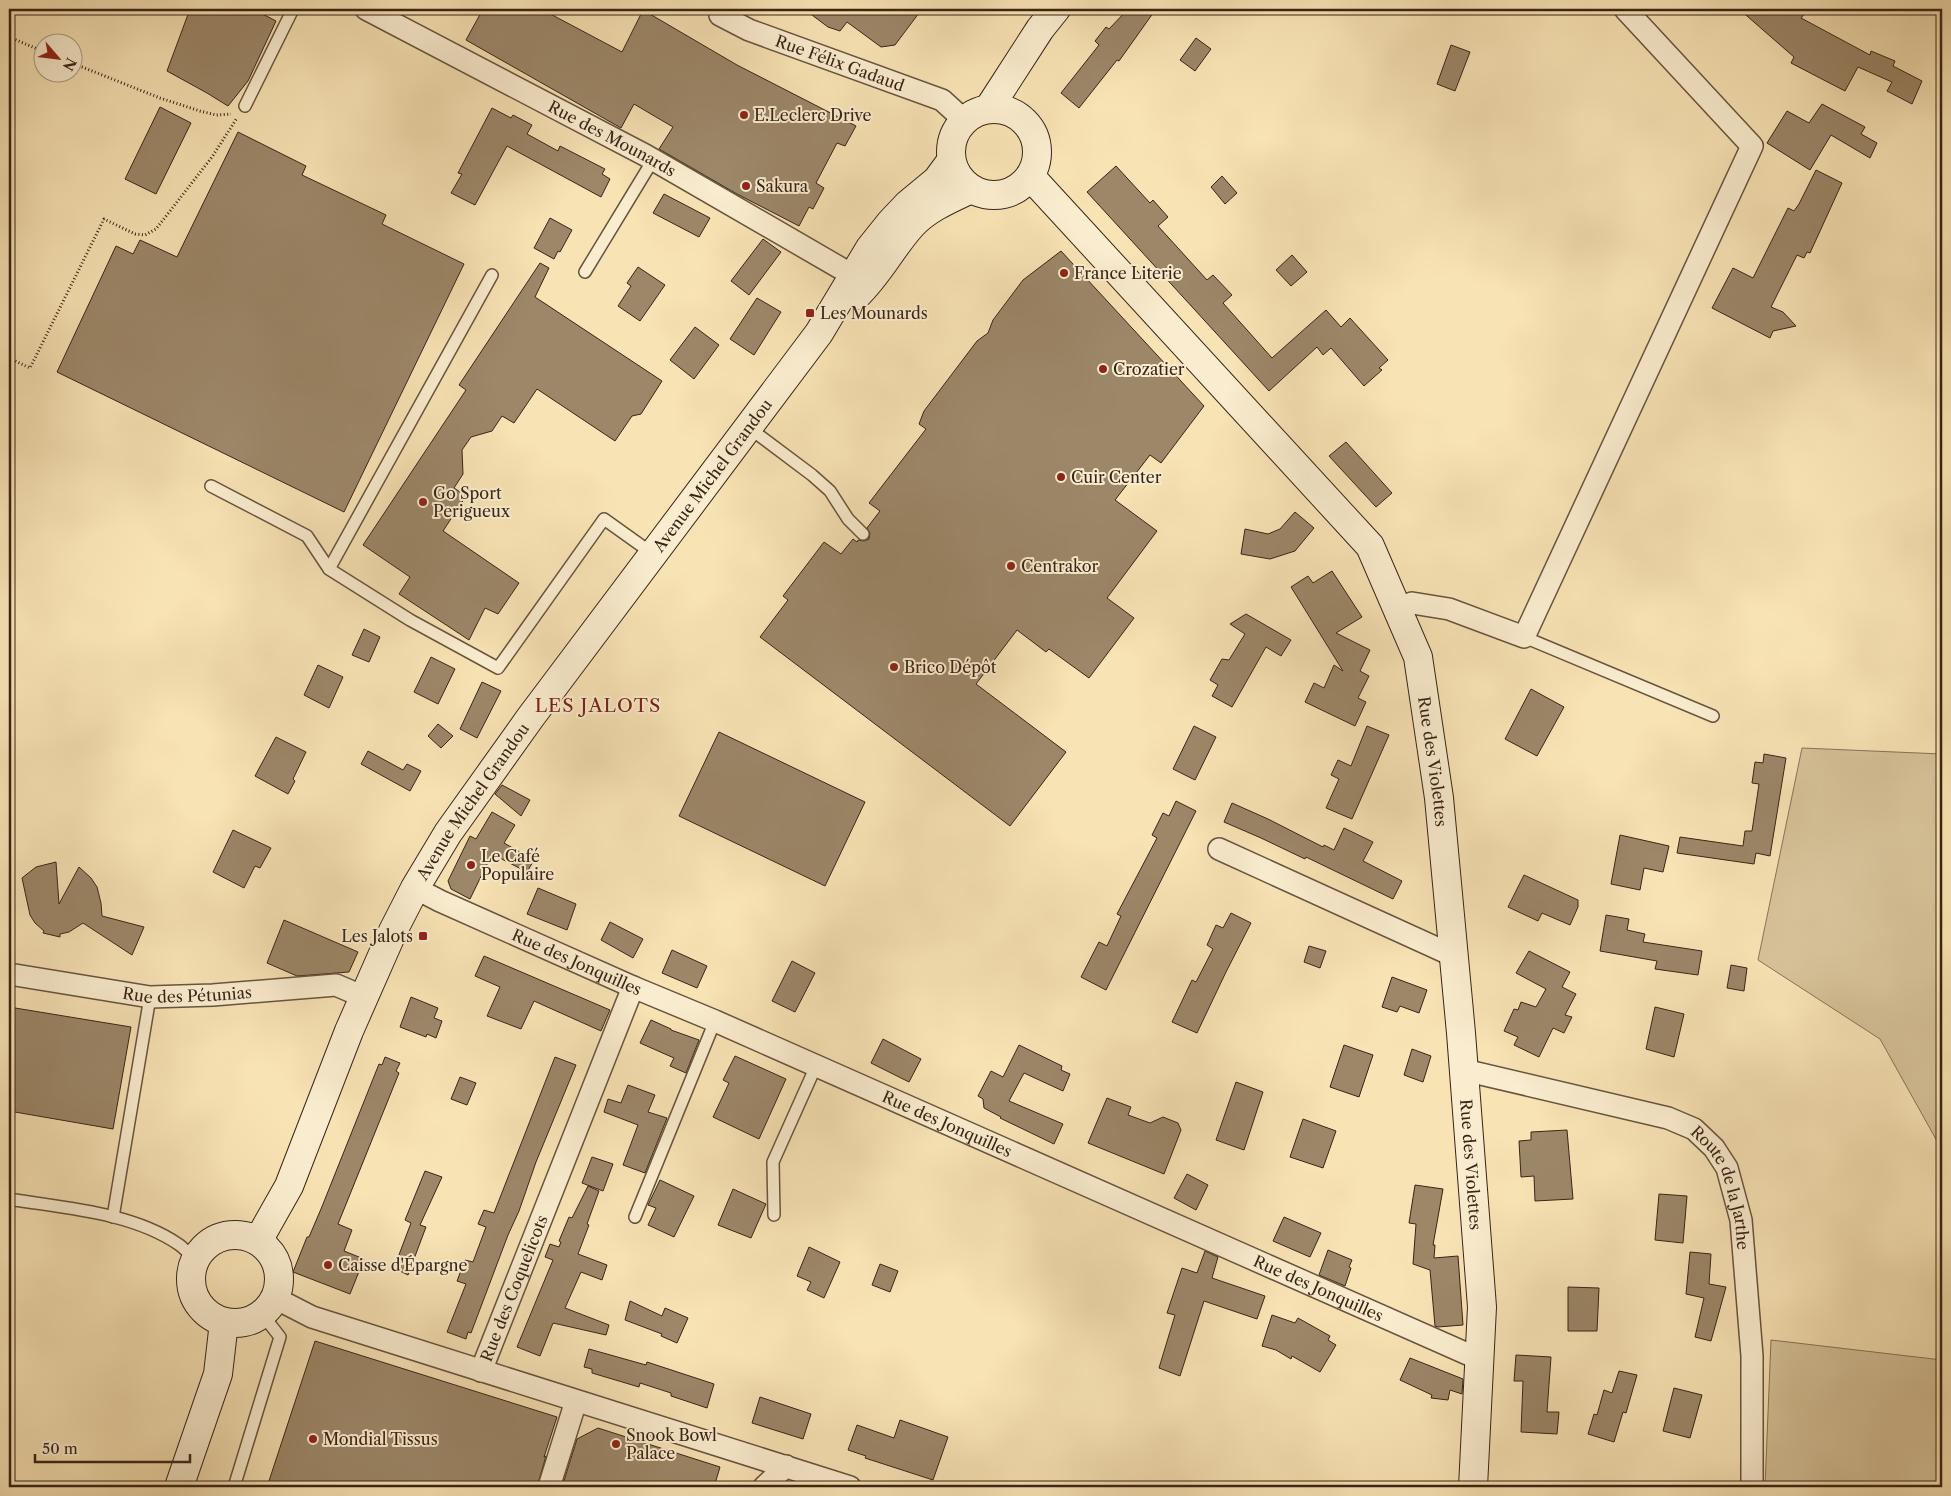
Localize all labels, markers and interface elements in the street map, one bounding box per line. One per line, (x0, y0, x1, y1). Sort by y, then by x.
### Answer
street label: Rue Félix Gadaud (773, 30, 907, 96)
north arrow (32, 32, 82, 82)
text: N (59, 55, 80, 74)
street label: Rue des Mounards (545, 96, 680, 181)
place label: E.Leclerc Drive (754, 105, 872, 125)
marker: E.Leclerc Drive (738, 109, 750, 121)
place label: Sakura (756, 176, 809, 196)
marker: Sakura (740, 180, 752, 192)
place label: France Literie (1074, 263, 1182, 283)
marker: France Literie (1058, 267, 1070, 279)
place label: Les Mounards (820, 303, 928, 323)
marker: Les Mounards (804, 307, 816, 319)
place label: Crozatier (1113, 359, 1185, 379)
marker: Crozatier (1097, 363, 1109, 375)
street label: Avenue Michel Grandou (648, 395, 776, 556)
place label: Cuir Center (1071, 467, 1162, 487)
marker: Cuir Center (1055, 471, 1067, 483)
place label: Go Sport Perigueux (433, 483, 511, 521)
marker: Go Sport Perigueux (417, 496, 429, 508)
place label: Centrakor (1021, 556, 1099, 576)
marker: Centrakor (1005, 560, 1017, 572)
place label: Brico Dépôt (904, 657, 997, 677)
marker: Brico Dépôt (888, 661, 900, 673)
district label: LES JALOTS (535, 694, 661, 717)
street label: Rue des Violettes (1414, 695, 1452, 828)
street label: Avenue Michel Grandou (412, 719, 533, 885)
place label: Le Café Populaire (481, 846, 554, 884)
marker: Le Café Populaire (465, 859, 477, 871)
street label: Rue des Jonquilles (509, 924, 645, 1000)
place label: Les Jalots (341, 926, 413, 946)
marker: Les Jalots (417, 930, 429, 942)
street label: Rue des Pétunias (121, 982, 253, 1007)
street label: Rue des Jonquilles (879, 1086, 1015, 1161)
street label: Rue des Violettes (1456, 1098, 1486, 1231)
street label: Route de la Jarthe (1687, 1121, 1753, 1251)
street label: Rue des Coquelicots (476, 1212, 552, 1364)
street label: Rue des Jonquilles (1250, 1251, 1386, 1325)
place label: Caisse d'Épargne (338, 1255, 467, 1275)
marker: Caisse d'Épargne (322, 1259, 334, 1271)
place label: Snook Bowl Palace (626, 1425, 717, 1463)
place label: Mondial Tissus (323, 1429, 438, 1449)
scale bar (35, 1431, 190, 1463)
marker: Mondial Tissus (307, 1433, 319, 1445)
marker: Snook Bowl Palace (610, 1438, 622, 1450)
text: 50 m (42, 1439, 78, 1458)

